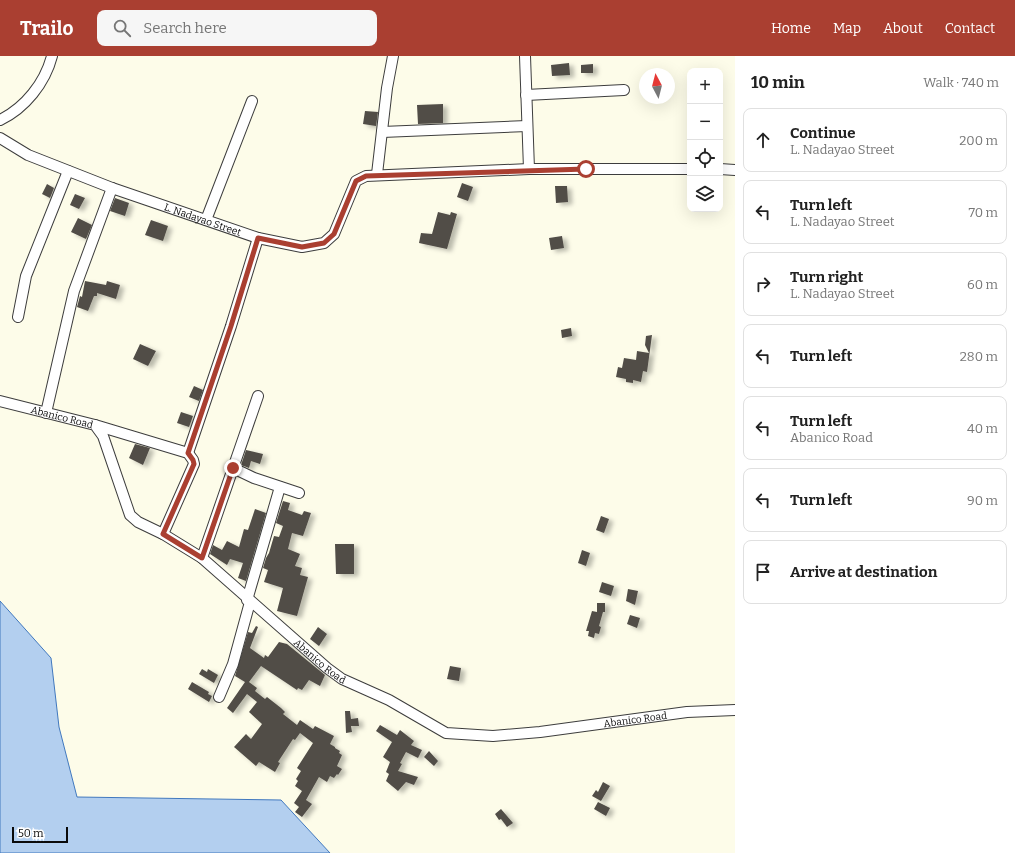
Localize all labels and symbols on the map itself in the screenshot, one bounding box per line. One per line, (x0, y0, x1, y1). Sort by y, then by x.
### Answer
north arrow (639, 68, 675, 104)
route start (577, 160, 595, 178)
street label: L. Nadayao Street (162, 201, 243, 239)
street label: Abanico Road (29, 404, 94, 431)
route end (224, 459, 242, 477)
street label: Abanico Road (291, 637, 347, 687)
street label: Abanico Road (603, 710, 668, 730)
scale bar (12, 825, 68, 844)

